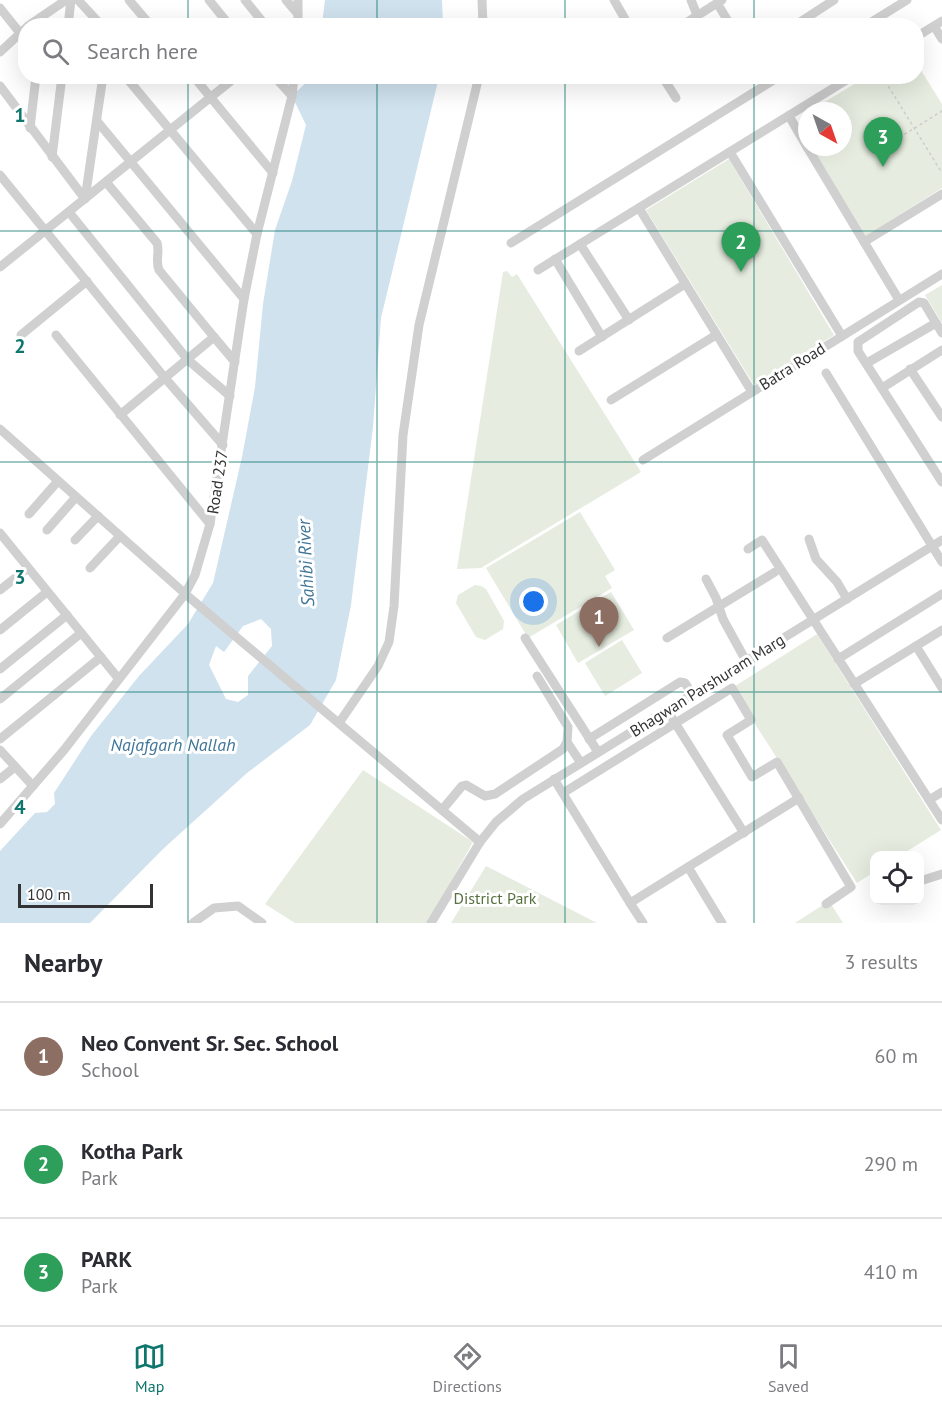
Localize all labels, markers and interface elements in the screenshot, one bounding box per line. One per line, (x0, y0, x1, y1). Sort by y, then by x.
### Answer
search box (18, 18, 924, 84)
icon: search (39, 35, 72, 68)
text: Search here (87, 37, 198, 65)
text: 1 (14, 102, 26, 128)
north arrow (798, 102, 852, 156)
pin: 3 (864, 118, 902, 167)
pin: 2 (722, 222, 760, 272)
text: 2 (14, 333, 26, 359)
street label: Batra Road (755, 338, 829, 394)
street label: Road 237 (202, 449, 232, 515)
water label: Sahibi River (292, 518, 319, 607)
text: 3 (14, 564, 26, 590)
your location (519, 587, 548, 616)
pin: 1 (580, 598, 618, 647)
street label: Bhagwan Parshuram Marg (626, 629, 788, 741)
water label: Najafgarh Nallah (110, 733, 236, 756)
text: 4 (14, 794, 26, 820)
map controls (870, 851, 924, 905)
button: locate (870, 851, 924, 905)
scale bar (18, 881, 153, 908)
text: 100 m (27, 884, 70, 904)
park label: District Park (454, 888, 537, 908)
text: Nearby (24, 946, 102, 979)
text: 3 results (845, 949, 918, 975)
text: Neo Convent Sr. Sec. School (81, 1029, 338, 1057)
text: 1 (38, 1043, 49, 1069)
text: 60 m (875, 1043, 918, 1069)
text: School (81, 1057, 139, 1083)
text: Kotha Park (81, 1137, 183, 1165)
text: 2 (38, 1151, 49, 1177)
text: 290 m (864, 1151, 918, 1177)
text: Park (81, 1165, 118, 1191)
text: PARK (81, 1245, 132, 1273)
text: 3 (38, 1259, 49, 1285)
text: 410 m (864, 1259, 918, 1285)
text: Park (81, 1273, 118, 1299)
tab: Map (133, 1340, 166, 1396)
tab: Directions (433, 1340, 502, 1396)
tab: Saved (768, 1340, 809, 1396)

